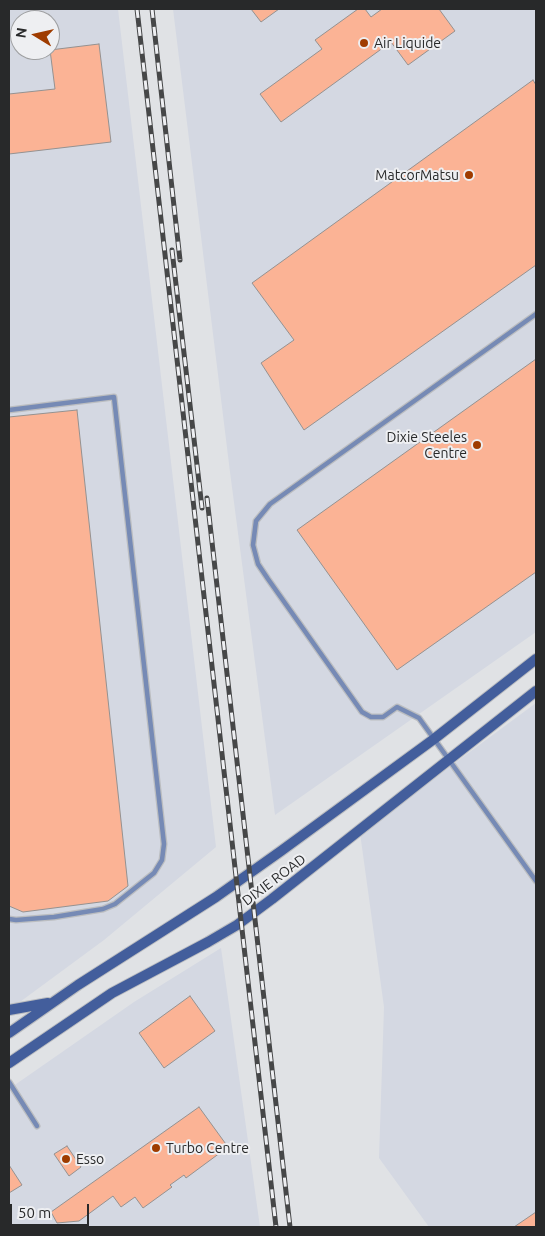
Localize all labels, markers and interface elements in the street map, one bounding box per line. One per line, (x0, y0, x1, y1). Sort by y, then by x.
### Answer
north arrow (10, 10, 60, 60)
text: N (12, 26, 30, 39)
place label: Air Liquide (374, 35, 441, 51)
marker: Air Liquide (358, 37, 370, 49)
place label: MatcorMatsu (375, 167, 459, 183)
marker: MatcorMatsu (463, 169, 475, 181)
place label: Dixie Steeles Centre (387, 429, 467, 462)
marker: Dixie Steeles Centre (471, 439, 483, 451)
street label: DIXIE ROAD (239, 851, 309, 909)
place label: Turbo Centre (166, 1140, 249, 1156)
marker: Turbo Centre (150, 1142, 162, 1154)
place label: Esso (76, 1151, 104, 1167)
marker: Esso (60, 1153, 72, 1165)
scale bar (12, 1194, 91, 1226)
text: 50 m (18, 1204, 51, 1221)

